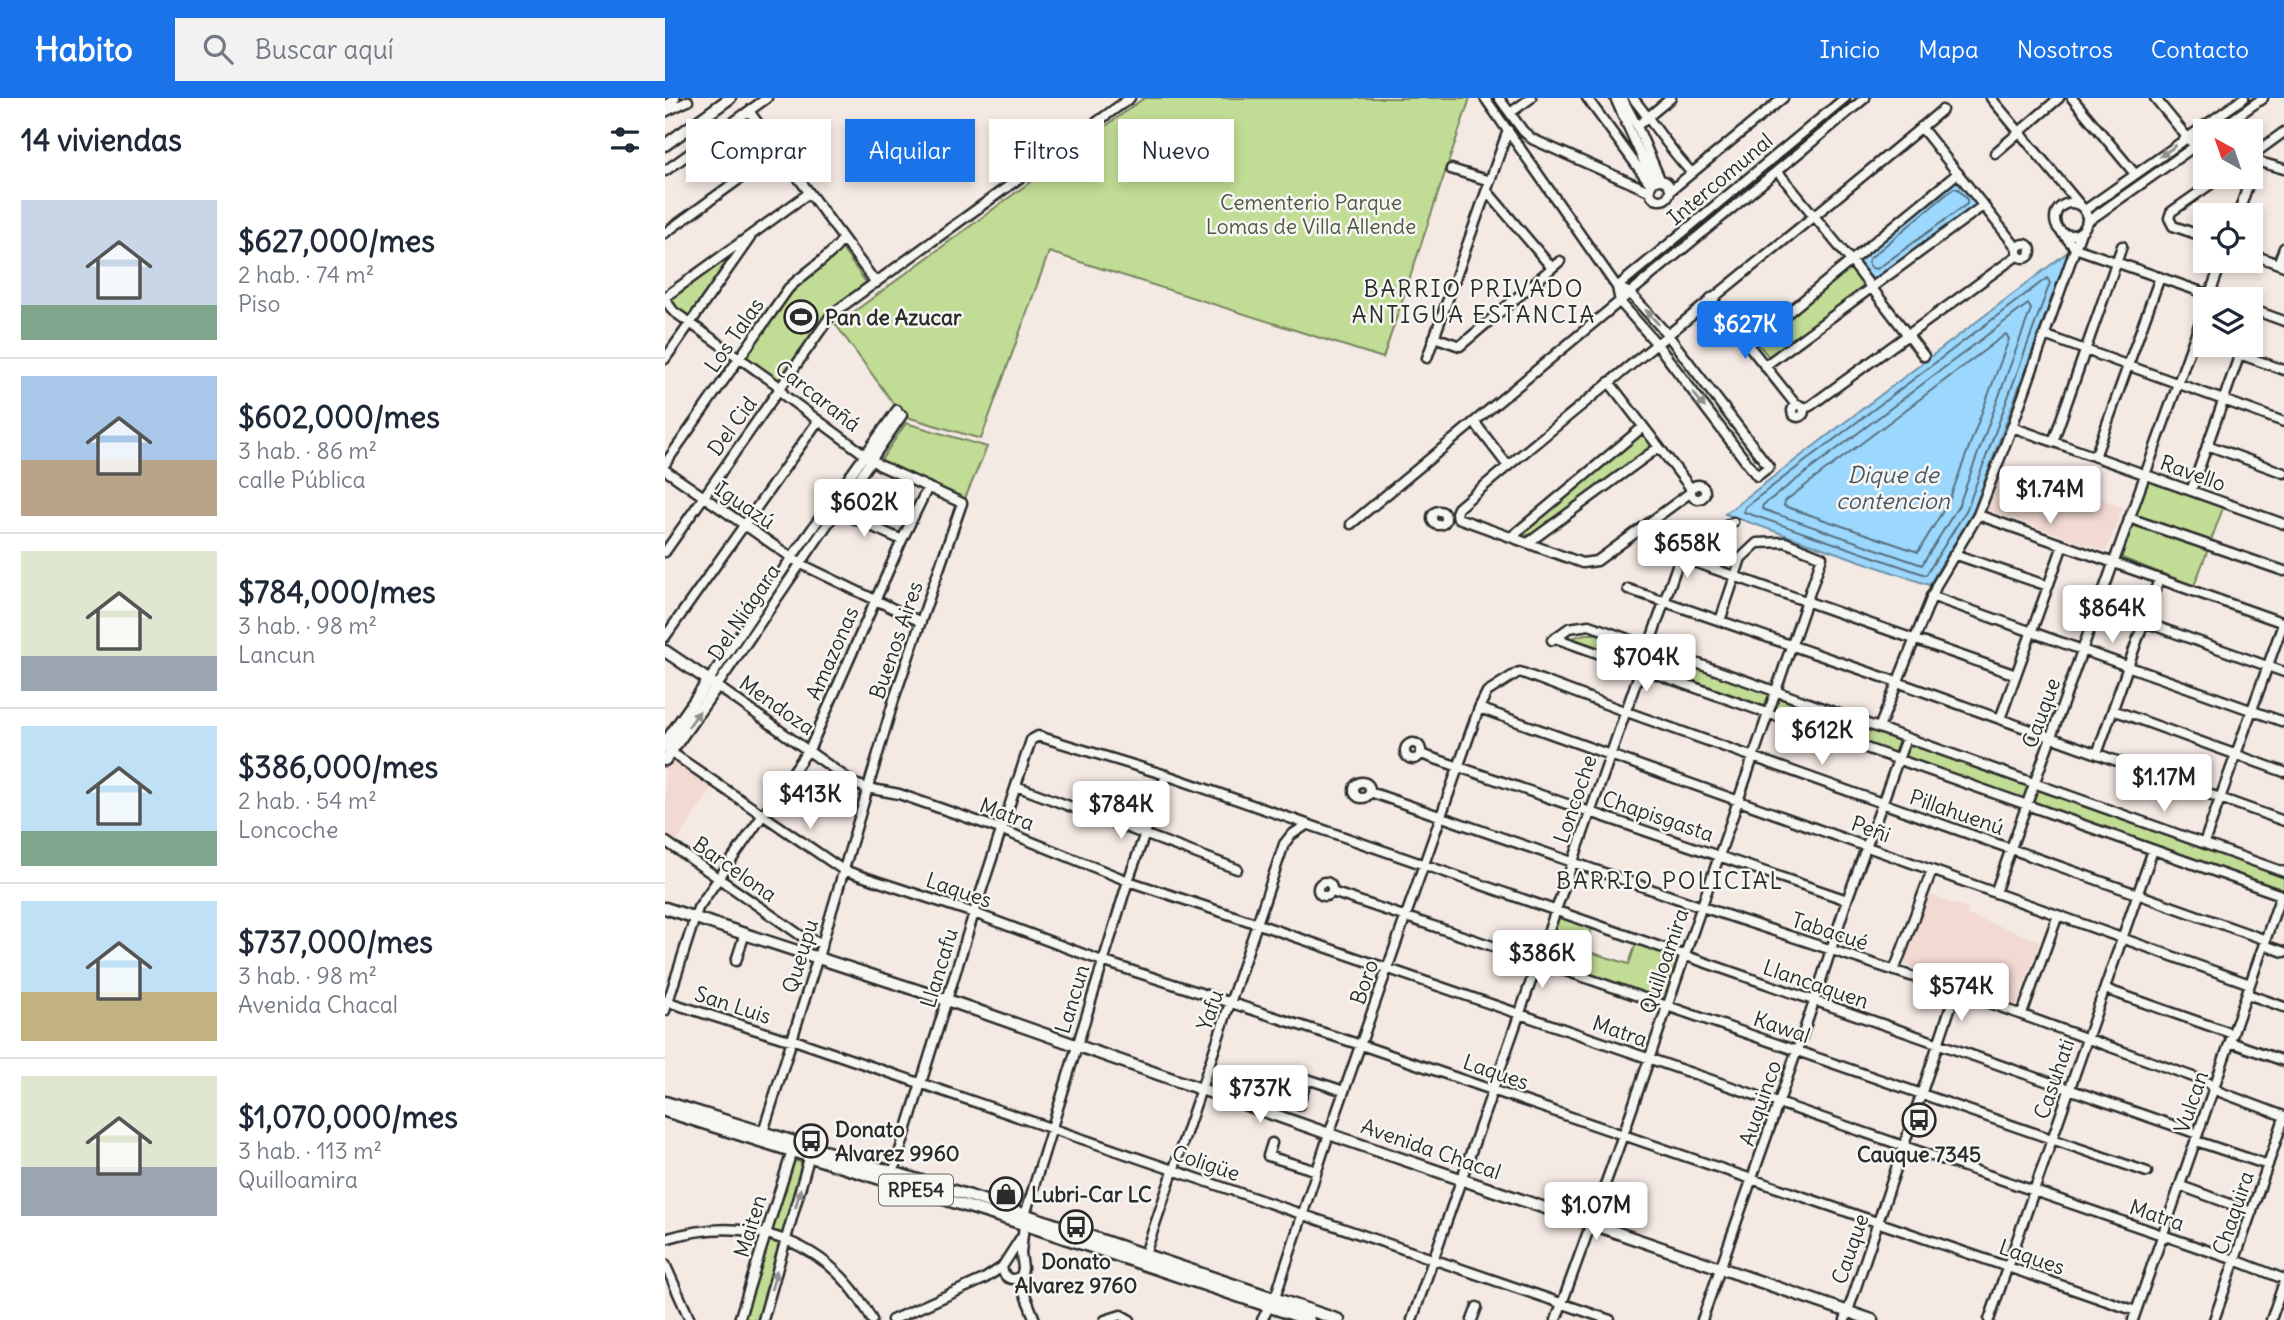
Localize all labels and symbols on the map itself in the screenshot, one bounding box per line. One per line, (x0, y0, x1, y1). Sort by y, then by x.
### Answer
north arrow (2193, 119, 2263, 189)
street label: Intercomunal (1662, 127, 1778, 231)
one-way arrow (2159, 144, 2177, 158)
park label: Cementerio Parque Lomas de Villa Allende (1206, 189, 1416, 240)
district label: BARRIO PRIVADO ANTIGUA ESTANCIA (1352, 274, 1596, 329)
street label: Los Talas (698, 292, 770, 378)
sports icon: Pan de Azucar (782, 298, 820, 336)
pin: $627K (1696, 302, 1794, 361)
place label: Pan de Azucar (825, 304, 962, 331)
one-way arrow (1644, 308, 1660, 326)
street label: Carcarañá (770, 354, 866, 438)
street label: Del Cid (701, 391, 763, 461)
one-way arrow (1692, 391, 1707, 409)
street label: Ravello (2156, 449, 2230, 497)
water label: Dique de contencion (1836, 460, 1951, 515)
pin: $1.74M (1993, 466, 2107, 526)
street label: Iguazú (710, 475, 780, 535)
pin: $602K (815, 480, 913, 539)
pin: $658K (1638, 520, 1736, 580)
street label: Del Niágara (702, 558, 786, 666)
street label: Buenos Aires (863, 578, 929, 702)
pin: $864K (2063, 586, 2161, 645)
street label: Amazonas (799, 602, 865, 704)
pin: $704K (1597, 634, 1695, 694)
street label: Mendoza (734, 669, 820, 741)
street label: Cauque (2016, 674, 2066, 752)
pin: $612K (1773, 708, 1871, 767)
one-way arrow (687, 710, 701, 728)
street label: Loncoche (1547, 751, 1603, 847)
pin: $1.17M (2107, 754, 2221, 814)
pin: $413K (761, 772, 859, 831)
pin: $784K (1072, 782, 1170, 841)
street label: Pillahuenú (1906, 783, 2008, 841)
street label: Chapisgasta (1599, 784, 1717, 848)
street label: Matra (976, 791, 1038, 837)
street label: Peñi (1848, 809, 1894, 849)
street label: Barcelona (688, 830, 782, 908)
street label: Laques (923, 866, 995, 914)
district label: BARRIO POLICIAL (1556, 866, 1784, 895)
street label: Quilloamira (1633, 905, 1695, 1017)
street label: Tabacué (1788, 906, 1872, 956)
street label: Queupu (776, 916, 824, 996)
street label: Llancafu (914, 925, 964, 1011)
pin: $386K (1493, 930, 1591, 990)
street label: Llancaquen (1760, 953, 1872, 1015)
street label: Boro (1344, 956, 1384, 1008)
street label: Lancun (1049, 961, 1095, 1037)
pin: $574K (1912, 964, 2010, 1023)
street label: San Luis (691, 980, 775, 1030)
street label: Yafu (1191, 986, 1229, 1034)
street label: Kawal (1750, 1005, 1814, 1049)
street label: Matra (1589, 1009, 1651, 1053)
street label: Casuhati (2028, 1035, 2080, 1123)
street label: Laques (1460, 1048, 1532, 1096)
street label: Auquinco (1733, 1057, 1787, 1149)
pin: $737K (1211, 1066, 1309, 1125)
street label: Vulcan (2168, 1067, 2214, 1137)
bus stop icon: Cauque 7345 (1900, 1101, 1938, 1139)
street label: Avenida Chacal (1358, 1112, 1504, 1186)
place label: Donato Alvarez 9960 (835, 1116, 960, 1167)
bus stop icon: Donato Alvarez 9960 (792, 1122, 830, 1160)
street label: Coligüe (1169, 1139, 1243, 1187)
place label: Cauque 7345 (1857, 1141, 1981, 1168)
street label: Chaquira (2206, 1168, 2260, 1258)
road number: RPE54 (879, 1174, 953, 1206)
shop icon: Lubri-Car LC (987, 1175, 1025, 1213)
place label: Lubri-Car LC (1031, 1181, 1152, 1208)
pin: $1.07M (1539, 1182, 1653, 1242)
one-way arrow (793, 1187, 804, 1209)
street label: Maiten (728, 1191, 772, 1261)
street label: Matra (2126, 1193, 2188, 1237)
bus stop icon: Donato Alvarez 9760 (1057, 1208, 1095, 1246)
street label: Cauque (1825, 1210, 1875, 1288)
street label: Laques (1996, 1233, 2068, 1281)
place label: Donato Alvarez 9760 (1015, 1248, 1137, 1299)
one-way arrow (770, 1270, 780, 1291)

